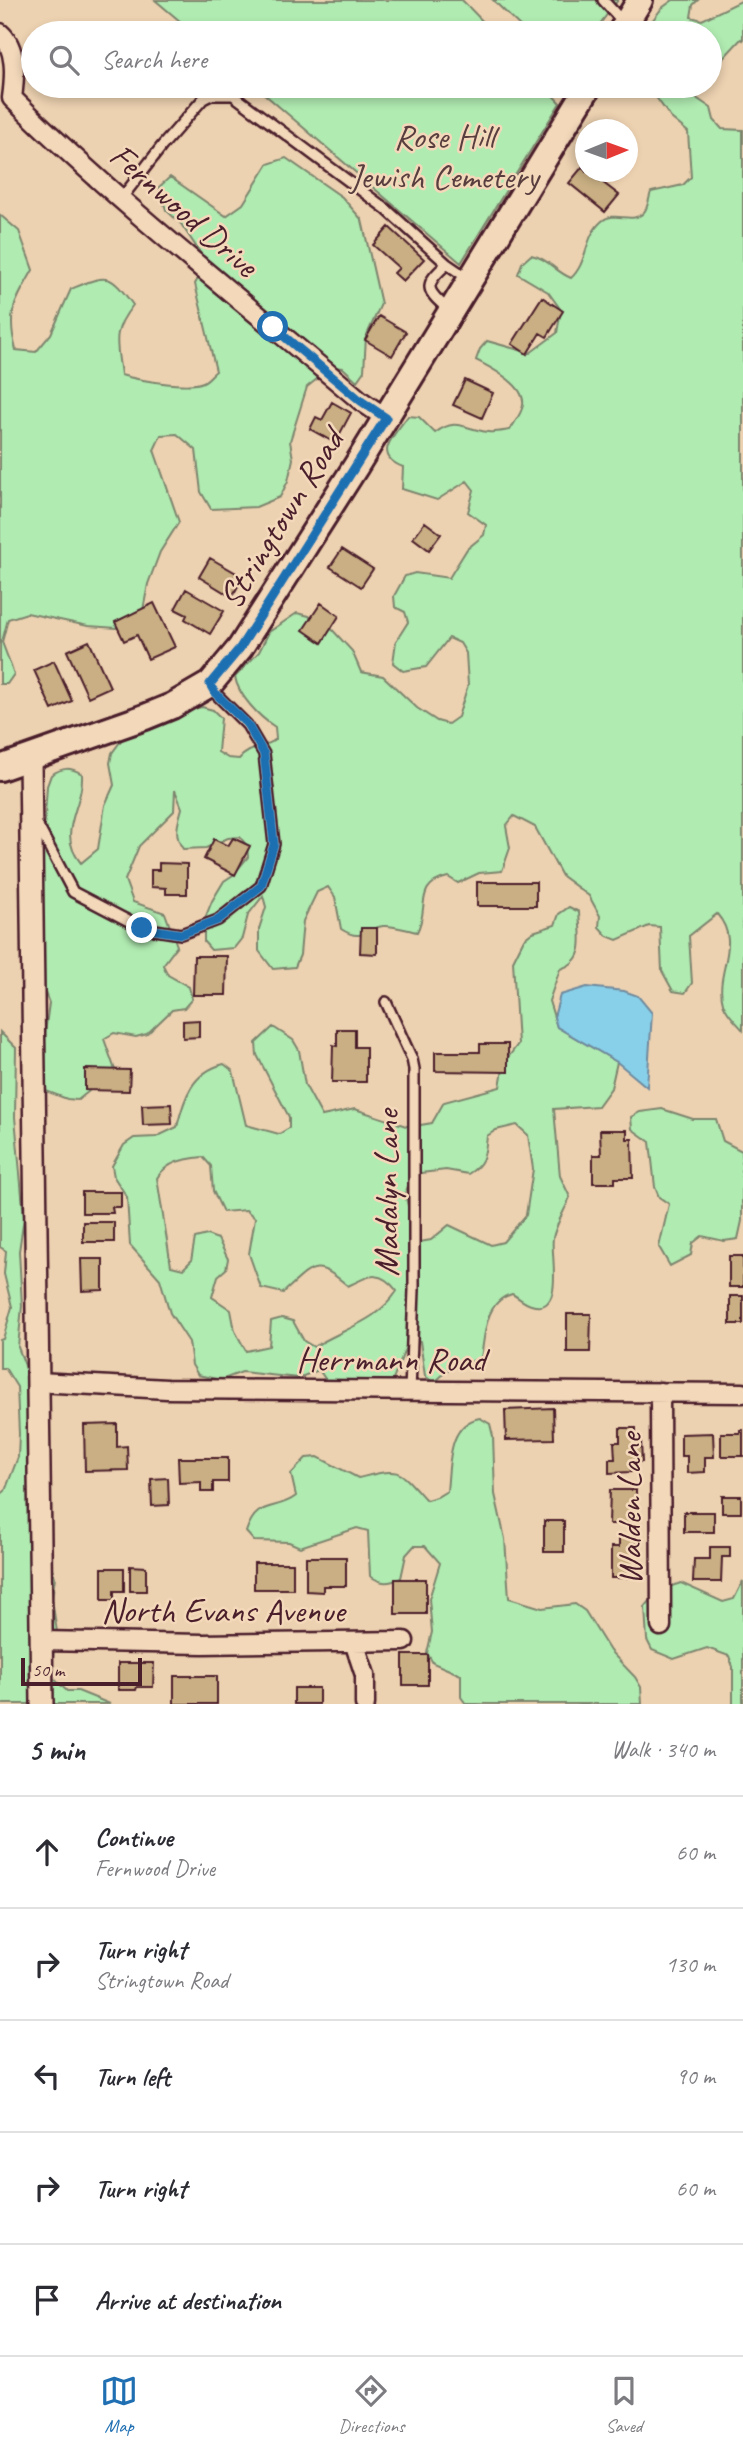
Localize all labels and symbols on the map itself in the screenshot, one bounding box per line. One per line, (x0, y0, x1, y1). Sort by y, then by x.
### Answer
park label: Rose Hill Jewish Cemetery (347, 114, 542, 199)
north arrow (575, 119, 638, 182)
street label: Fernwood Drive (100, 133, 270, 289)
route start (257, 311, 288, 342)
street label: Stringtown Road (208, 417, 357, 617)
route end (126, 912, 157, 943)
street label: Madalyn Lane (364, 1107, 409, 1276)
street label: Herrmann Road (296, 1337, 491, 1382)
street label: Walden Lane (607, 1430, 652, 1585)
street label: North Evans Avenue (101, 1588, 347, 1633)
scale bar (21, 1655, 142, 1687)

